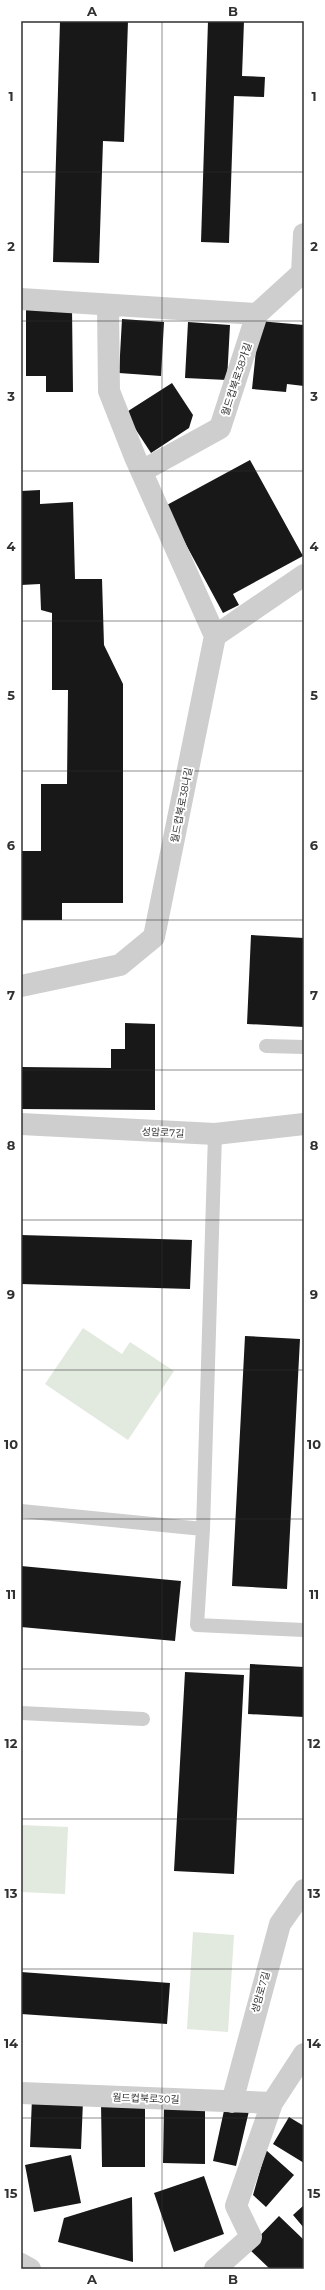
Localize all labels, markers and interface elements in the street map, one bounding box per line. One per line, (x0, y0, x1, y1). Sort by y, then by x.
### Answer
text: A (86, 3, 98, 19)
text: B (228, 3, 238, 19)
text: 1 (8, 88, 14, 104)
text: 1 (311, 88, 317, 104)
text: 2 (7, 238, 15, 254)
text: 2 (310, 238, 318, 254)
street label: 월드컵북로38가길 (218, 341, 254, 418)
text: 3 (6, 388, 15, 404)
text: 3 (309, 388, 318, 404)
text: 4 (7, 538, 16, 554)
text: 4 (310, 538, 319, 554)
text: 5 (7, 687, 15, 703)
text: 5 (310, 687, 318, 703)
street label: 월드컵북로38나길 (168, 766, 195, 844)
text: 6 (7, 837, 16, 853)
text: 6 (310, 837, 319, 853)
text: 7 (7, 987, 15, 1003)
text: 7 (310, 987, 318, 1003)
street label: 성암로7길 (141, 1125, 185, 1140)
text: 8 (7, 1137, 16, 1153)
text: 8 (310, 1137, 319, 1153)
text: 9 (7, 1286, 15, 1302)
text: 9 (310, 1286, 318, 1302)
text: 10 (4, 1436, 18, 1452)
text: 10 (307, 1436, 321, 1452)
text: 11 (6, 1586, 16, 1602)
text: 11 (309, 1586, 319, 1602)
text: 12 (5, 1735, 18, 1751)
text: 12 (308, 1735, 321, 1751)
text: 13 (5, 1885, 18, 1901)
text: 13 (308, 1885, 321, 1901)
street label: 성암로7길 (248, 1970, 273, 2014)
text: 14 (4, 2035, 18, 2051)
text: 14 (307, 2035, 321, 2051)
street label: 월드컵북로30길 (112, 2091, 180, 2106)
text: 15 (5, 2185, 18, 2201)
text: 15 (308, 2185, 321, 2201)
text: A (86, 2271, 98, 2287)
text: B (228, 2271, 238, 2287)

